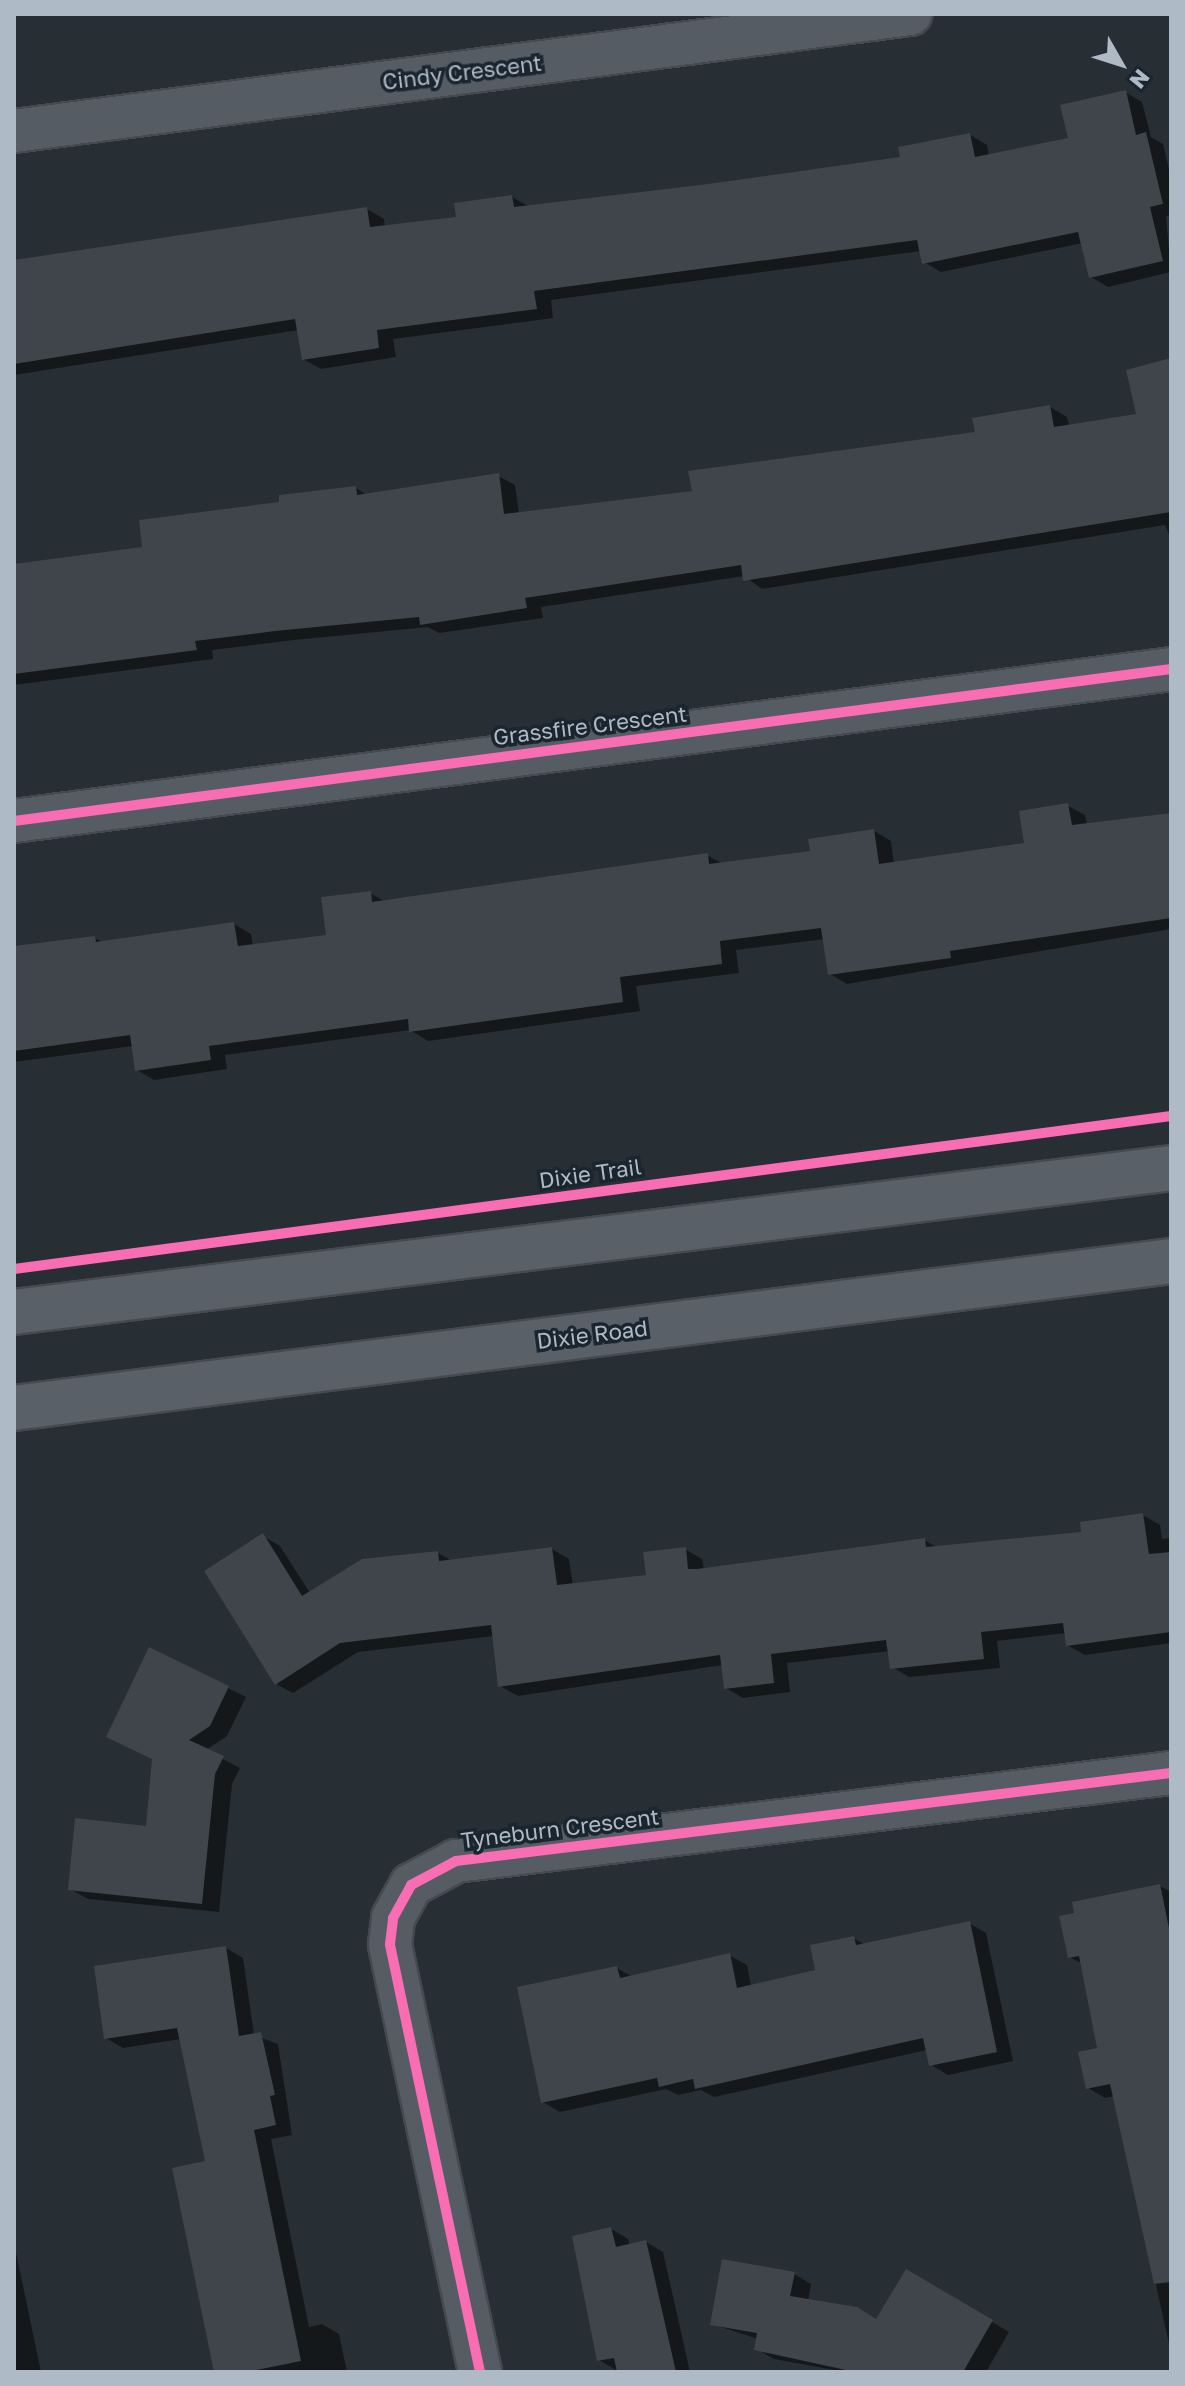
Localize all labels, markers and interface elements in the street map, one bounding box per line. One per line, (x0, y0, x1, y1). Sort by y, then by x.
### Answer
north arrow (1081, 24, 1161, 104)
street label: Cindy Crescent (381, 49, 543, 95)
text: N (1124, 64, 1156, 94)
street label: Grassfire Crescent (492, 700, 688, 750)
street label: Dixie Trail (537, 1153, 643, 1193)
street label: Dixie Road (535, 1314, 649, 1354)
street label: Tyneburn Crescent (459, 1803, 661, 1853)

